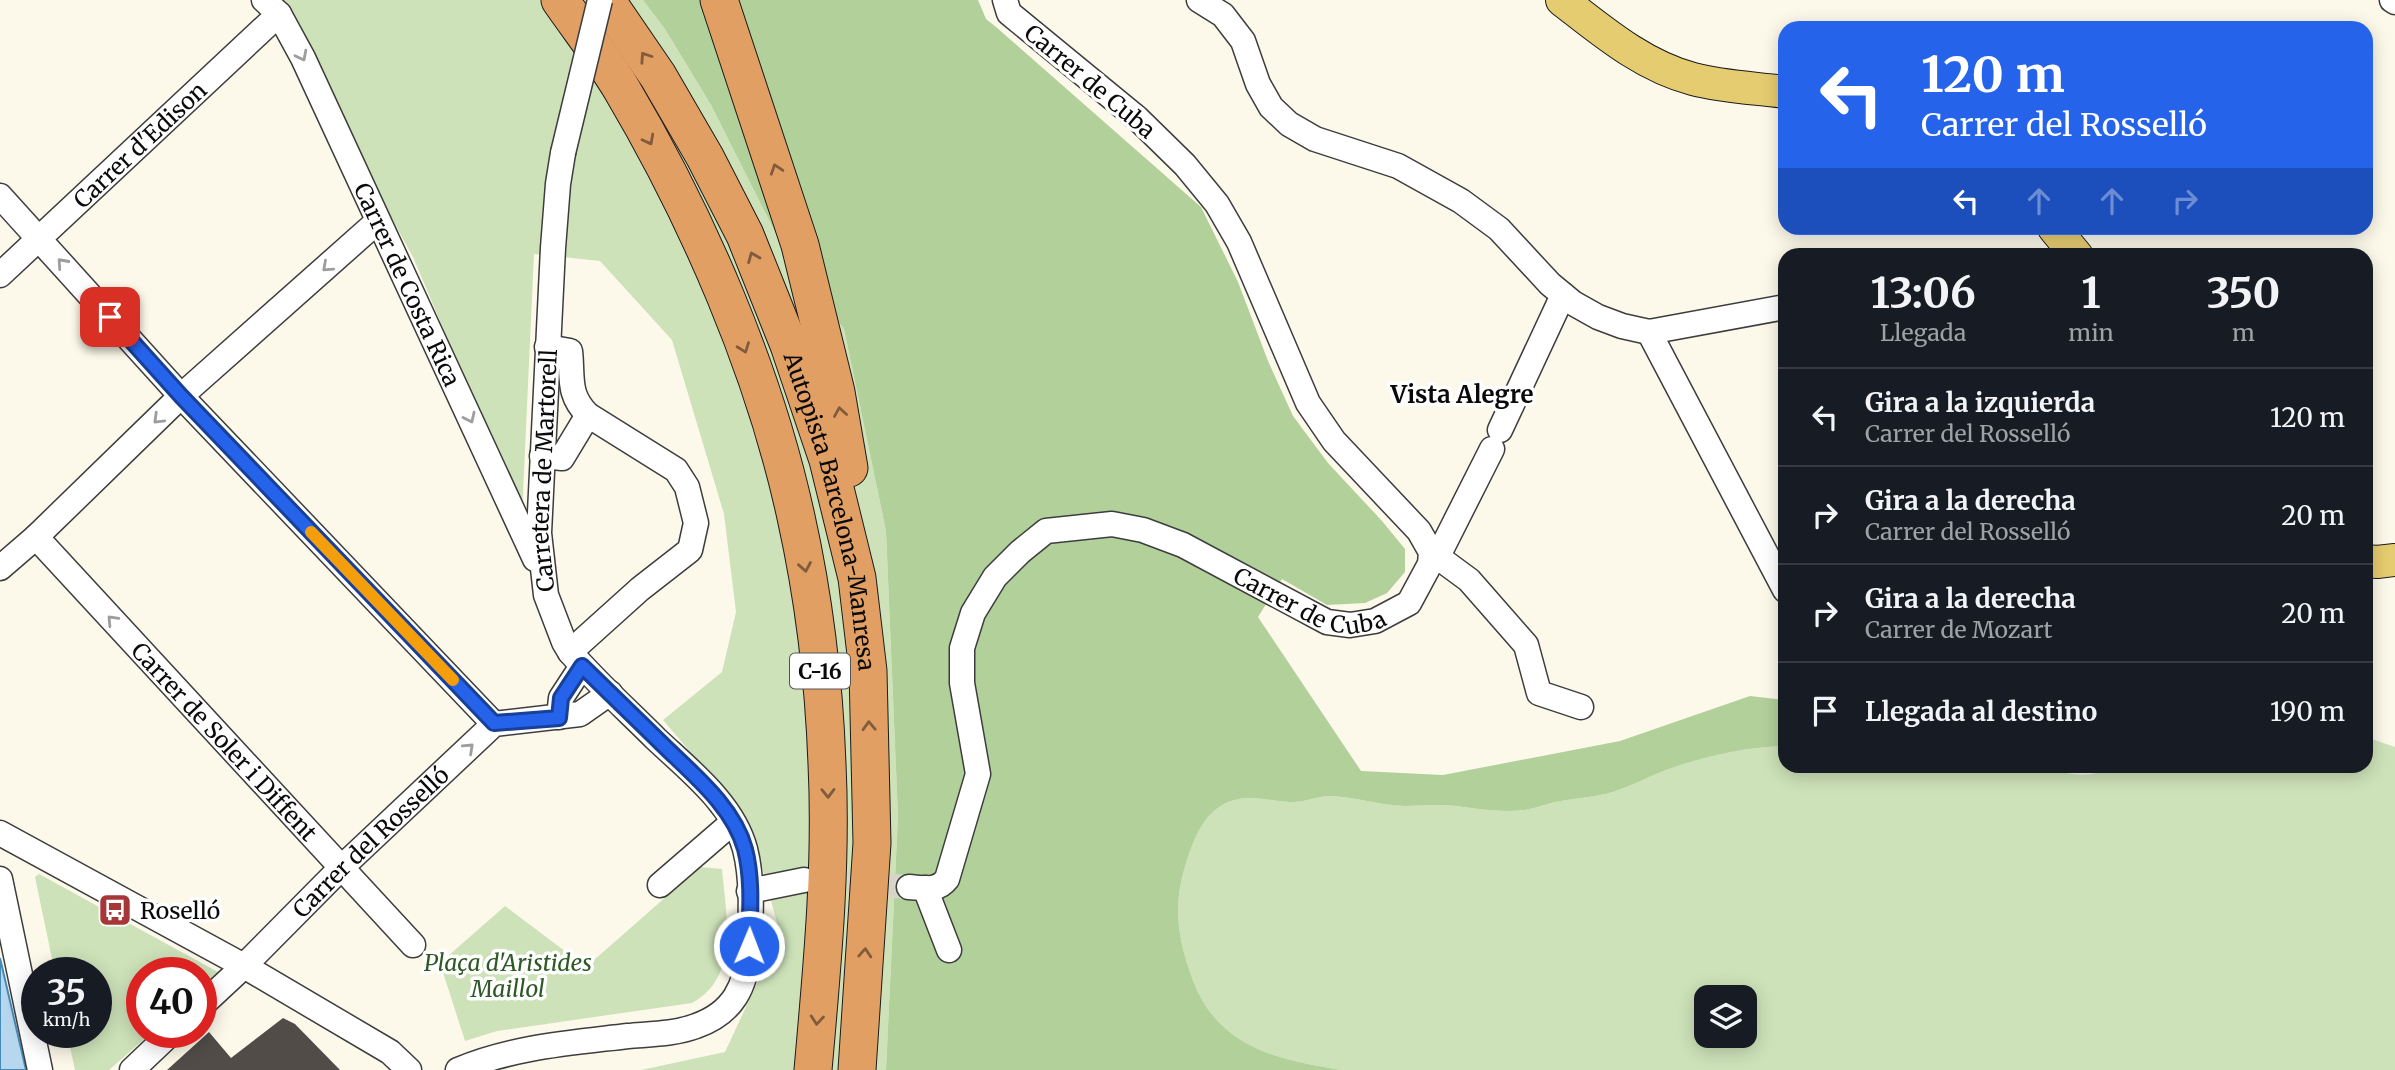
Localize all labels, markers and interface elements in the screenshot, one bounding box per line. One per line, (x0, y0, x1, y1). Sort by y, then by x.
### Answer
street label: Carrer de Cuba (1019, 18, 1161, 144)
text: 120 m (1921, 44, 2065, 105)
one-way arrow (294, 49, 307, 61)
icon: left (1806, 49, 1897, 140)
one-way arrow (641, 52, 653, 65)
street label: Carrer d'Edison (67, 75, 212, 214)
text: Carrer del Rosselló (1921, 105, 2207, 145)
one-way arrow (641, 133, 654, 145)
one-way arrow (769, 163, 784, 175)
street label: Carrer de Costa Rica (348, 178, 467, 391)
icon: left (1947, 182, 1985, 220)
icon: ahead (2020, 182, 2058, 220)
icon: ahead (2093, 182, 2131, 220)
icon: right (2166, 182, 2204, 220)
one-way arrow (748, 251, 762, 263)
one-way arrow (58, 258, 70, 271)
one-way arrow (322, 258, 335, 271)
text: 13:06 (1871, 267, 1976, 319)
text: 1 (2081, 267, 2101, 319)
text: 350 (2206, 267, 2280, 319)
pin (80, 287, 140, 347)
icon: arrive (91, 298, 129, 336)
text: Llegada (1880, 318, 1966, 347)
text: min (2068, 318, 2114, 347)
text: m (2232, 318, 2255, 347)
one-way arrow (736, 342, 750, 354)
street label: Autopista Barcelona-Manresa (778, 347, 882, 672)
street label: Carretera de Martorell (525, 349, 563, 593)
district label: Vista Alegre (1390, 379, 1533, 410)
text: Gira a la izquierda (1865, 386, 2095, 419)
icon: left (1806, 398, 1844, 436)
text: 120 m (2270, 401, 2345, 434)
one-way arrow (833, 407, 848, 418)
one-way arrow (153, 410, 166, 423)
one-way arrow (462, 411, 476, 423)
text: Carrer del Rosselló (1865, 419, 2070, 448)
text: Gira a la derecha (1865, 484, 2076, 517)
icon: right (1806, 496, 1844, 534)
text: 20 m (2281, 499, 2345, 532)
text: Carrer del Rosselló (1865, 517, 2070, 546)
street label: Carrer de Cuba (1229, 560, 1391, 640)
one-way arrow (796, 561, 811, 573)
text: Gira a la derecha (1865, 582, 2076, 615)
icon: right (1806, 594, 1844, 632)
text: 20 m (2281, 597, 2345, 630)
one-way arrow (108, 615, 120, 628)
text: Carrer de Mozart (1865, 615, 2053, 644)
street label: Carrer de Soler i Diffent (126, 636, 324, 847)
road number: C-16 (790, 654, 850, 688)
icon: arrive (1806, 692, 1844, 730)
text: Llegada al destino (1865, 695, 2097, 728)
text: 190 m (2270, 695, 2345, 728)
one-way arrow (862, 720, 877, 731)
one-way arrow (461, 743, 474, 756)
street label: Carrer del Rosselló (286, 760, 454, 923)
one-way arrow (820, 788, 835, 799)
bus stop icon: Roselló (96, 891, 134, 929)
place label: Roselló (140, 896, 220, 925)
position arrow (712, 909, 786, 983)
one-way arrow (858, 947, 873, 958)
park label: Plaça d'Aristides Maillol (424, 948, 592, 1003)
speed limit sign: 40 (126, 957, 217, 1048)
text: 35 (47, 971, 86, 1015)
map controls (1694, 985, 1757, 1048)
button: layers (1694, 985, 1757, 1048)
text: km/h (43, 1008, 90, 1031)
one-way arrow (810, 1015, 825, 1026)

